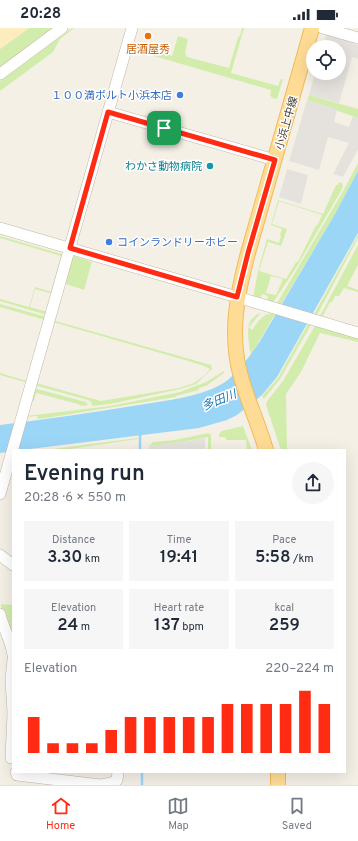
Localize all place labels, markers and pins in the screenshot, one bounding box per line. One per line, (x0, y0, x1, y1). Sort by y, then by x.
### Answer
marker: 居酒屋秀 (143, 31, 153, 41)
place label: 居酒屋秀 (126, 43, 170, 57)
place label: １００満ボルト小浜本店 (51, 89, 172, 103)
marker: １００満ボルト小浜本店 (175, 90, 185, 100)
pin (147, 111, 181, 145)
place label: わかさ動物病院 (125, 160, 202, 174)
marker: わかさ動物病院 (205, 161, 215, 171)
place label: コインランドリーホビー (117, 236, 238, 250)
marker: コインランドリーホビー (104, 237, 114, 247)

